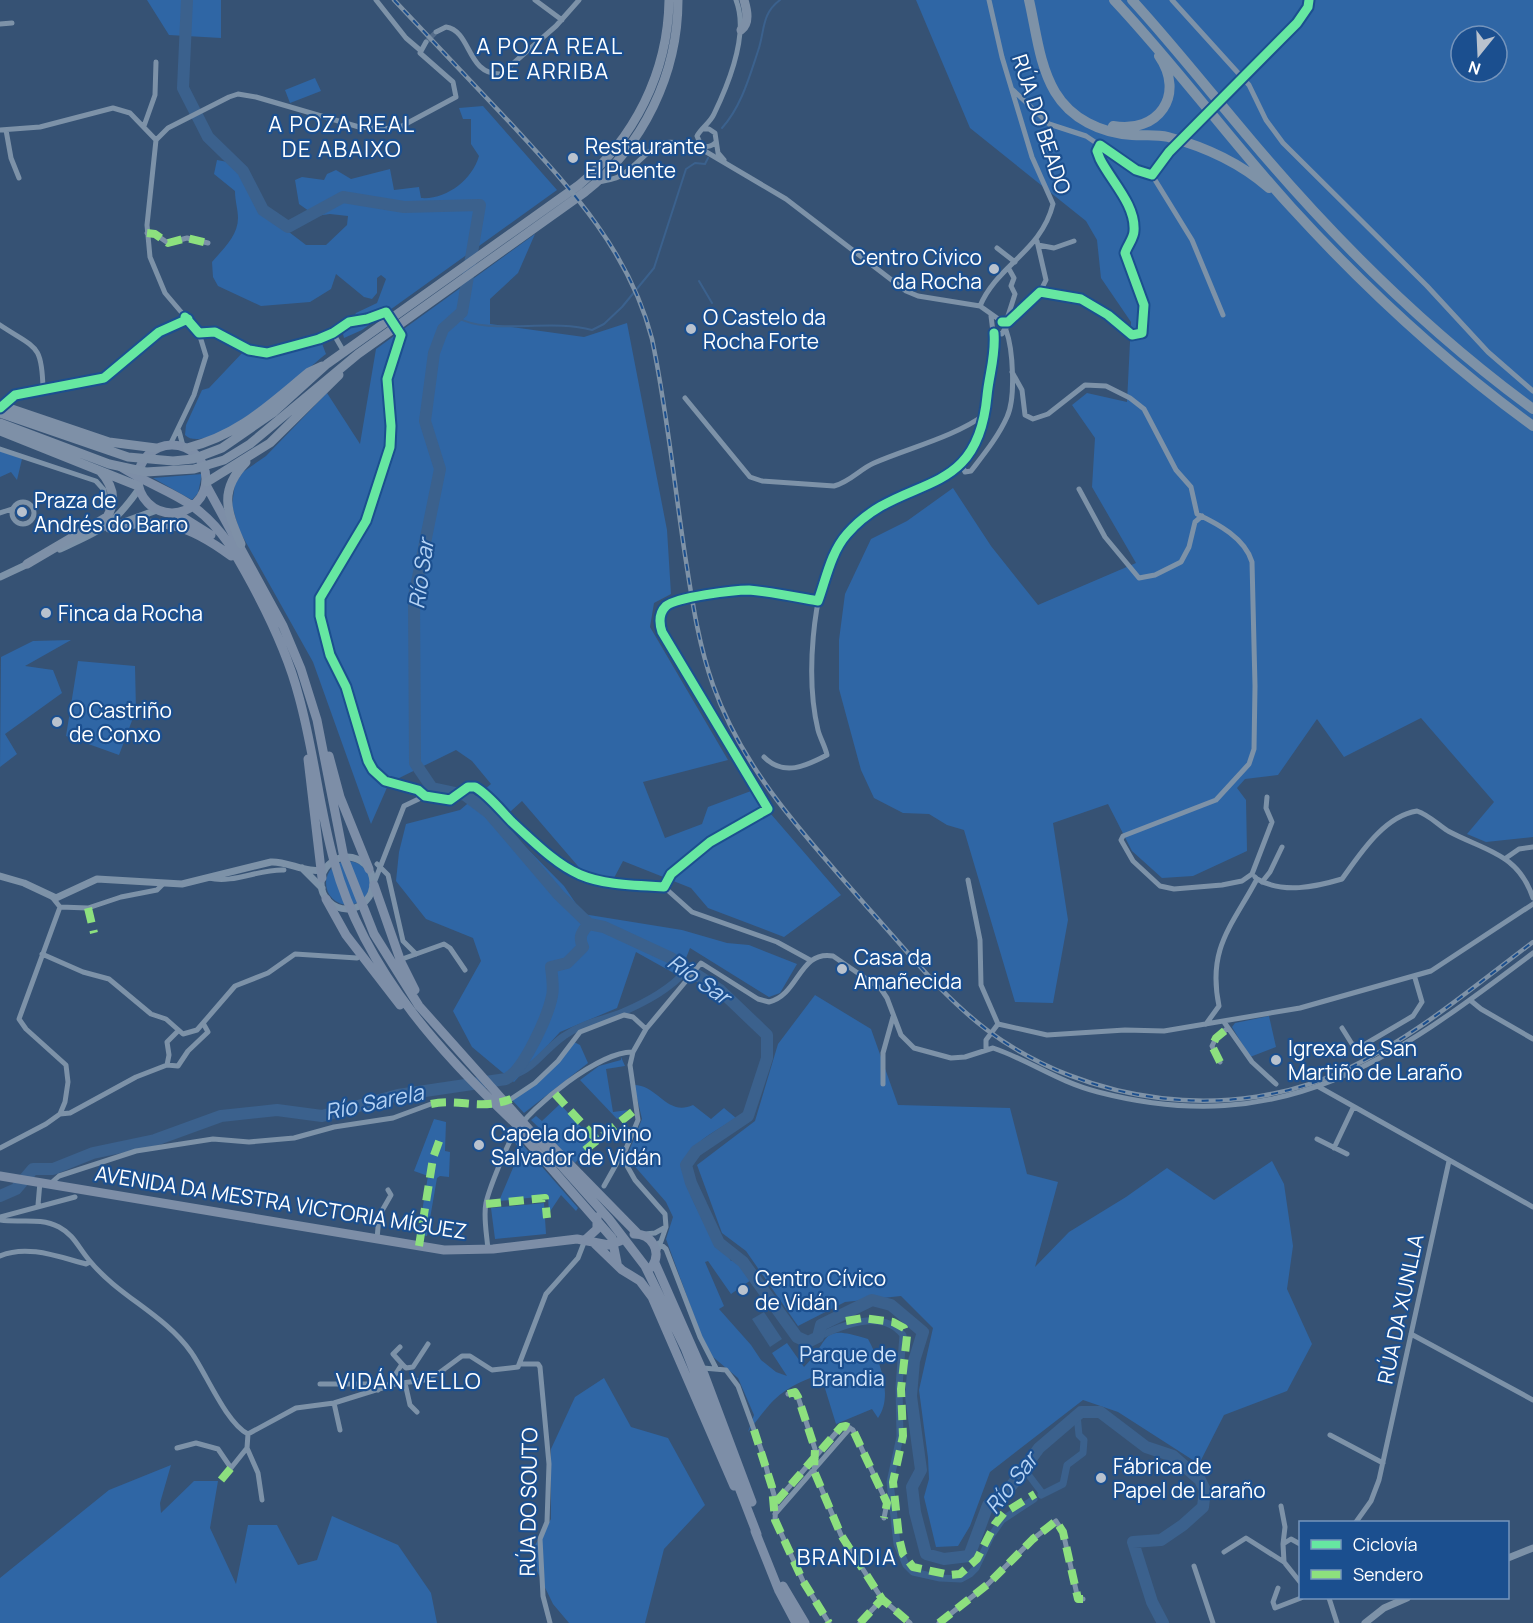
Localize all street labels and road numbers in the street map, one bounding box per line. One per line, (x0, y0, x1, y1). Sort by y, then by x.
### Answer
street label: RÚA DO BEADO (1006, 50, 1078, 198)
street label: AVENIDA DA MESTRA VICTORIA MÍGUEZ (93, 1159, 469, 1245)
street label: RÚA DA XUNLLA (1370, 1231, 1430, 1387)
street label: RÚA DO SOUTO (513, 1427, 543, 1577)

